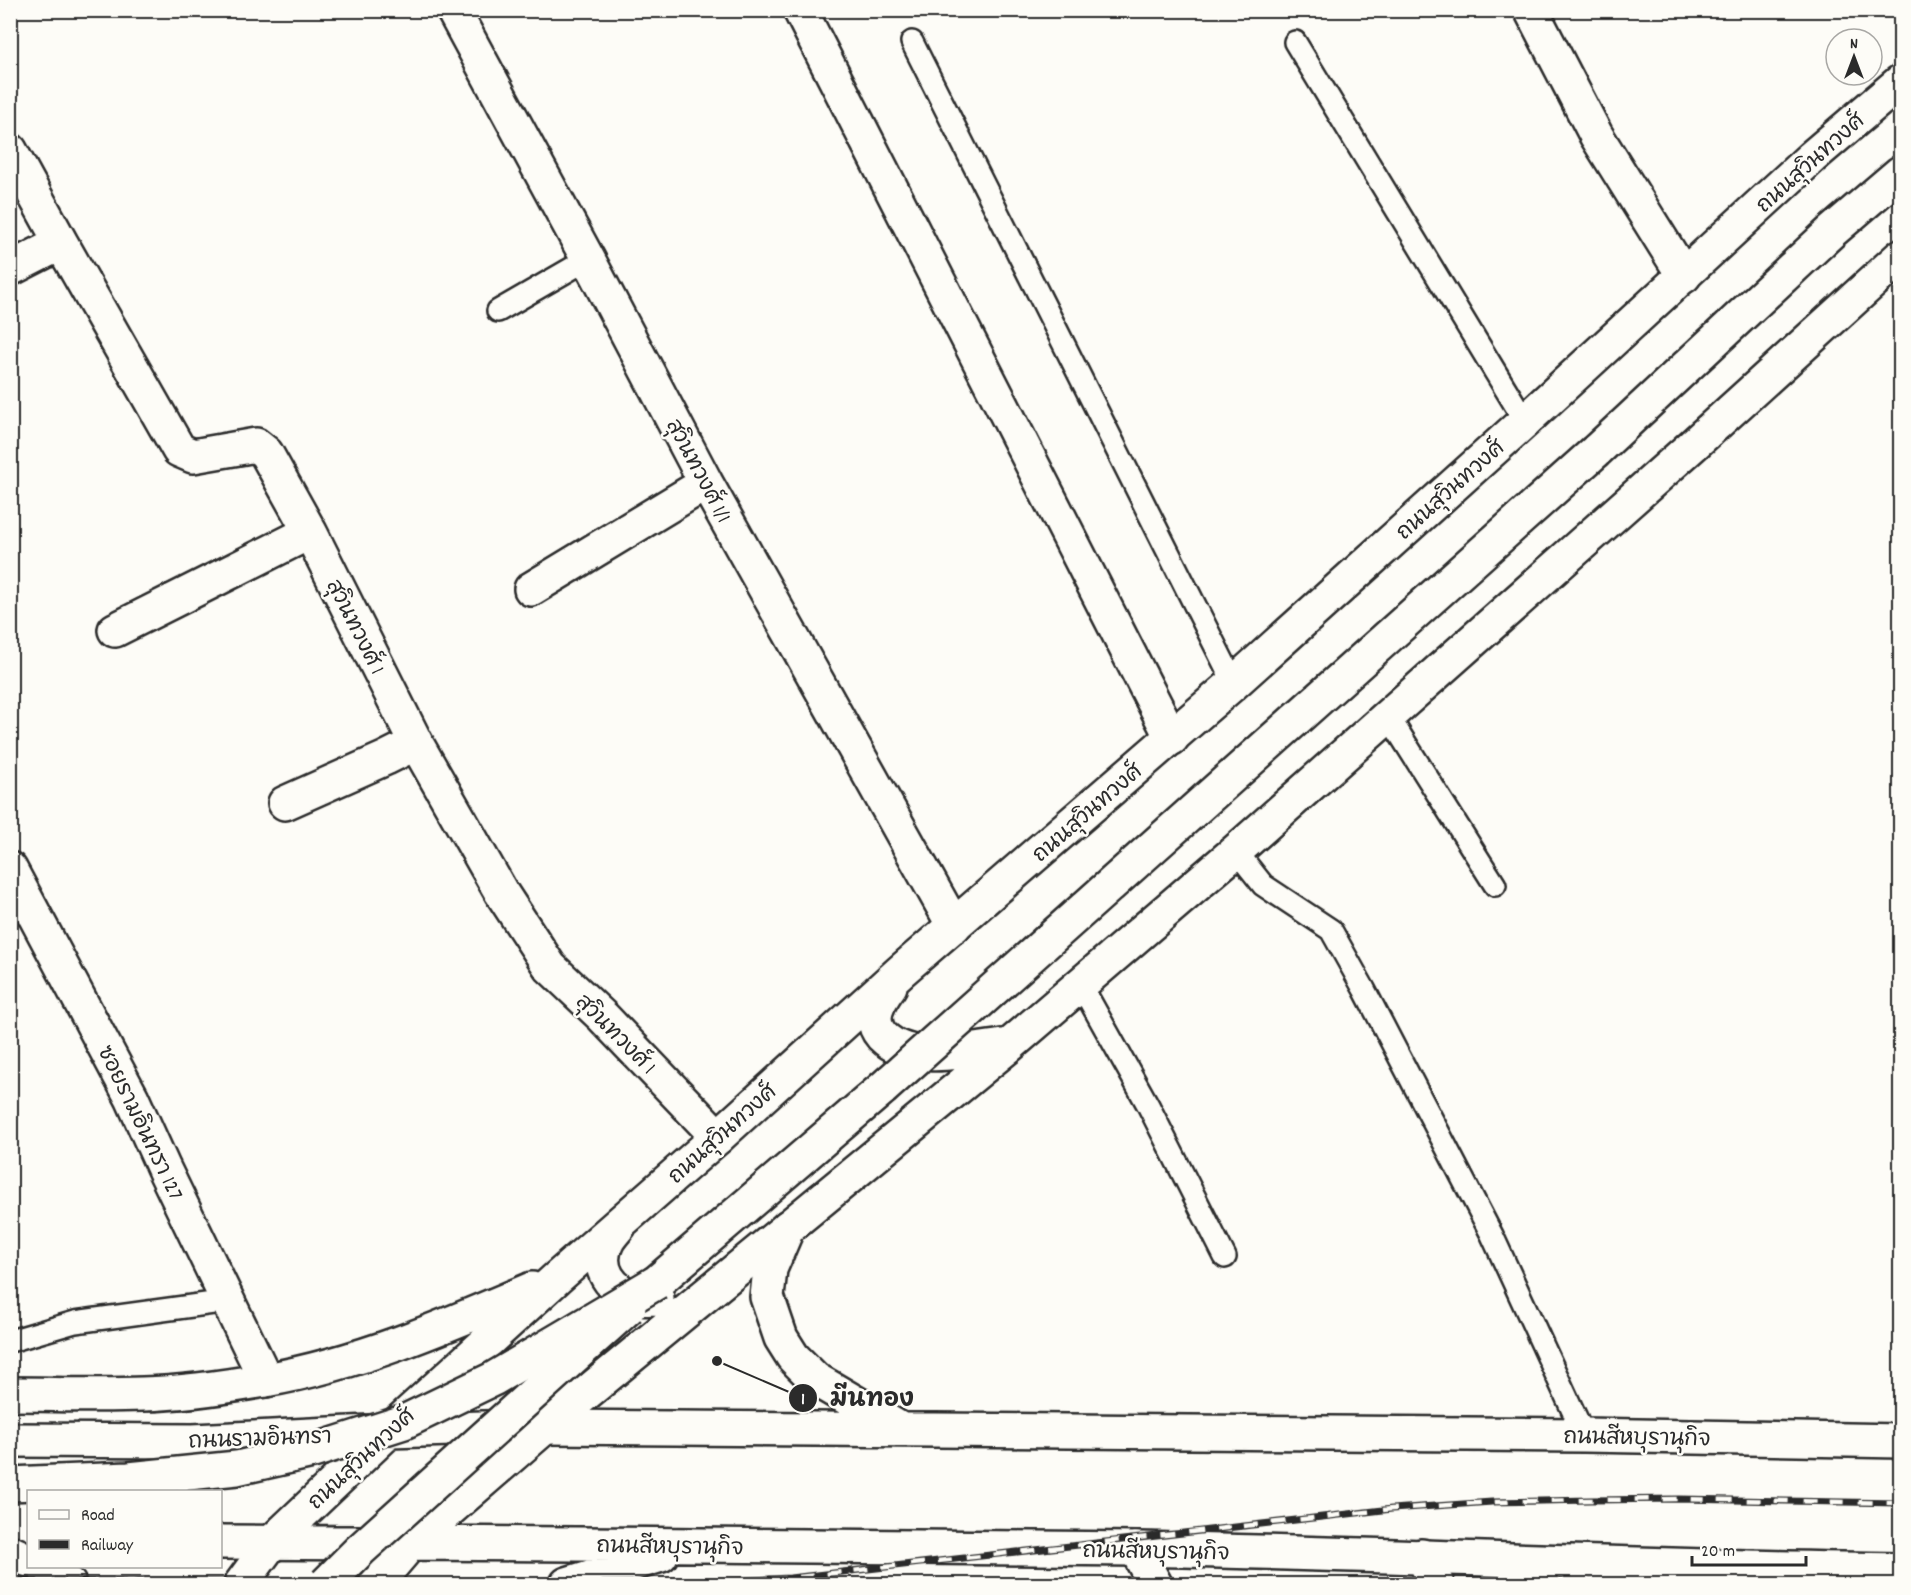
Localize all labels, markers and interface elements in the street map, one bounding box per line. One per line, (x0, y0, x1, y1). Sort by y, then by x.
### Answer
north arrow (1824, 27, 1884, 87)
text: N (1850, 33, 1858, 56)
street label: ถนนสุวินทวงศ์ (1749, 105, 1874, 222)
street label: สุวินทวงศ์ 1/1 (656, 413, 739, 529)
street label: ถนนสุวินทวงศ์ (1389, 432, 1514, 549)
street label: สุวินทวงศ์ 1 (317, 574, 393, 680)
street label: ถนนสุวินทวงศ์ (1025, 755, 1151, 871)
street label: สุวินทวงศ์ 1 (567, 987, 663, 1083)
street label: ซอยรามอินทรา 127 (88, 1041, 191, 1206)
street label: ถนนสุวินทวงศ์ (661, 1076, 786, 1193)
callout: มีนทอง (788, 1377, 926, 1419)
text: มีนทอง (830, 1382, 914, 1418)
text: 1 (801, 1388, 805, 1413)
street label: ถนนสุวินทวงศ์ (301, 1400, 424, 1518)
street label: ถนนรามอินทรา (188, 1422, 332, 1458)
street label: ถนนสีหบุรานุกิจ (1563, 1422, 1711, 1456)
legend (27, 1490, 222, 1568)
text: Road (81, 1504, 115, 1529)
scale bar (1692, 1529, 1806, 1567)
street label: ถนนสีหบุรานุกิจ (596, 1531, 744, 1565)
text: Railway (81, 1534, 134, 1559)
street label: ถนนสีหบุรานุกิจ (1082, 1536, 1230, 1570)
text: 20 m (1701, 1540, 1735, 1565)

